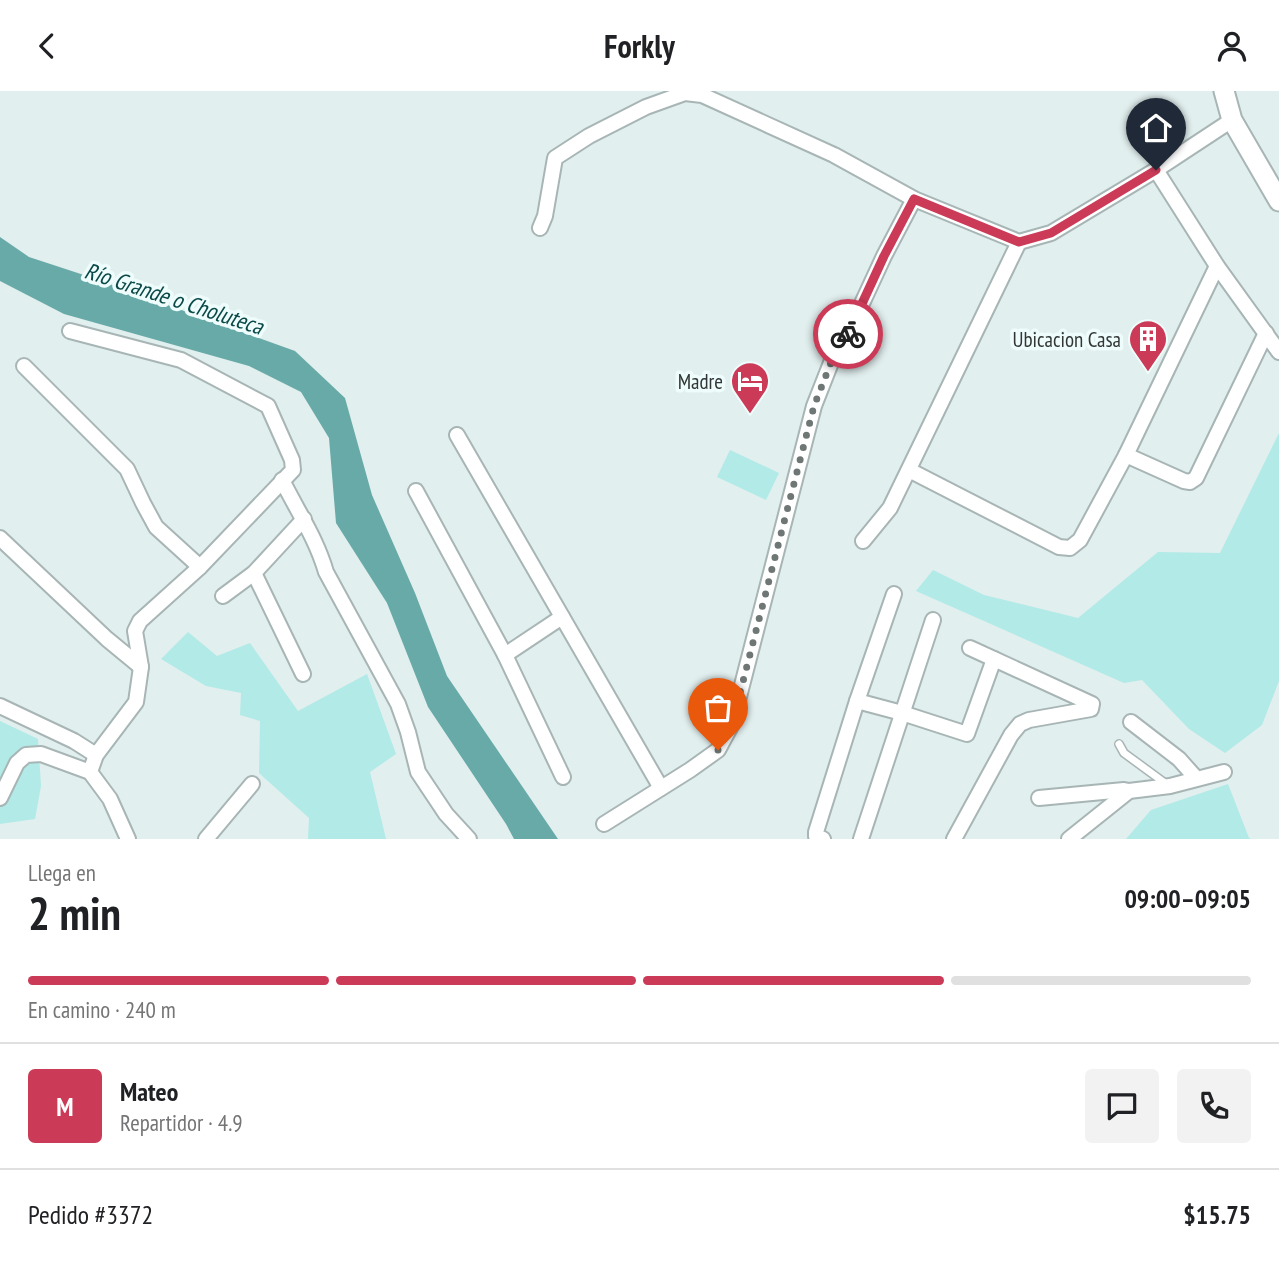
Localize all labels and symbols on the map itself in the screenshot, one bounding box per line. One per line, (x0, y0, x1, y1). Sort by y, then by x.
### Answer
pin (1126, 98, 1186, 170)
water label: Río Grande o Choluteca (81, 256, 268, 341)
courier (813, 299, 883, 369)
building icon: Ubicacion Casa (1127, 318, 1169, 373)
place label: Ubicacion Casa (1012, 326, 1121, 353)
hotel icon: Madre (729, 360, 771, 415)
place label: Madre (678, 368, 723, 395)
pin (688, 678, 748, 750)

